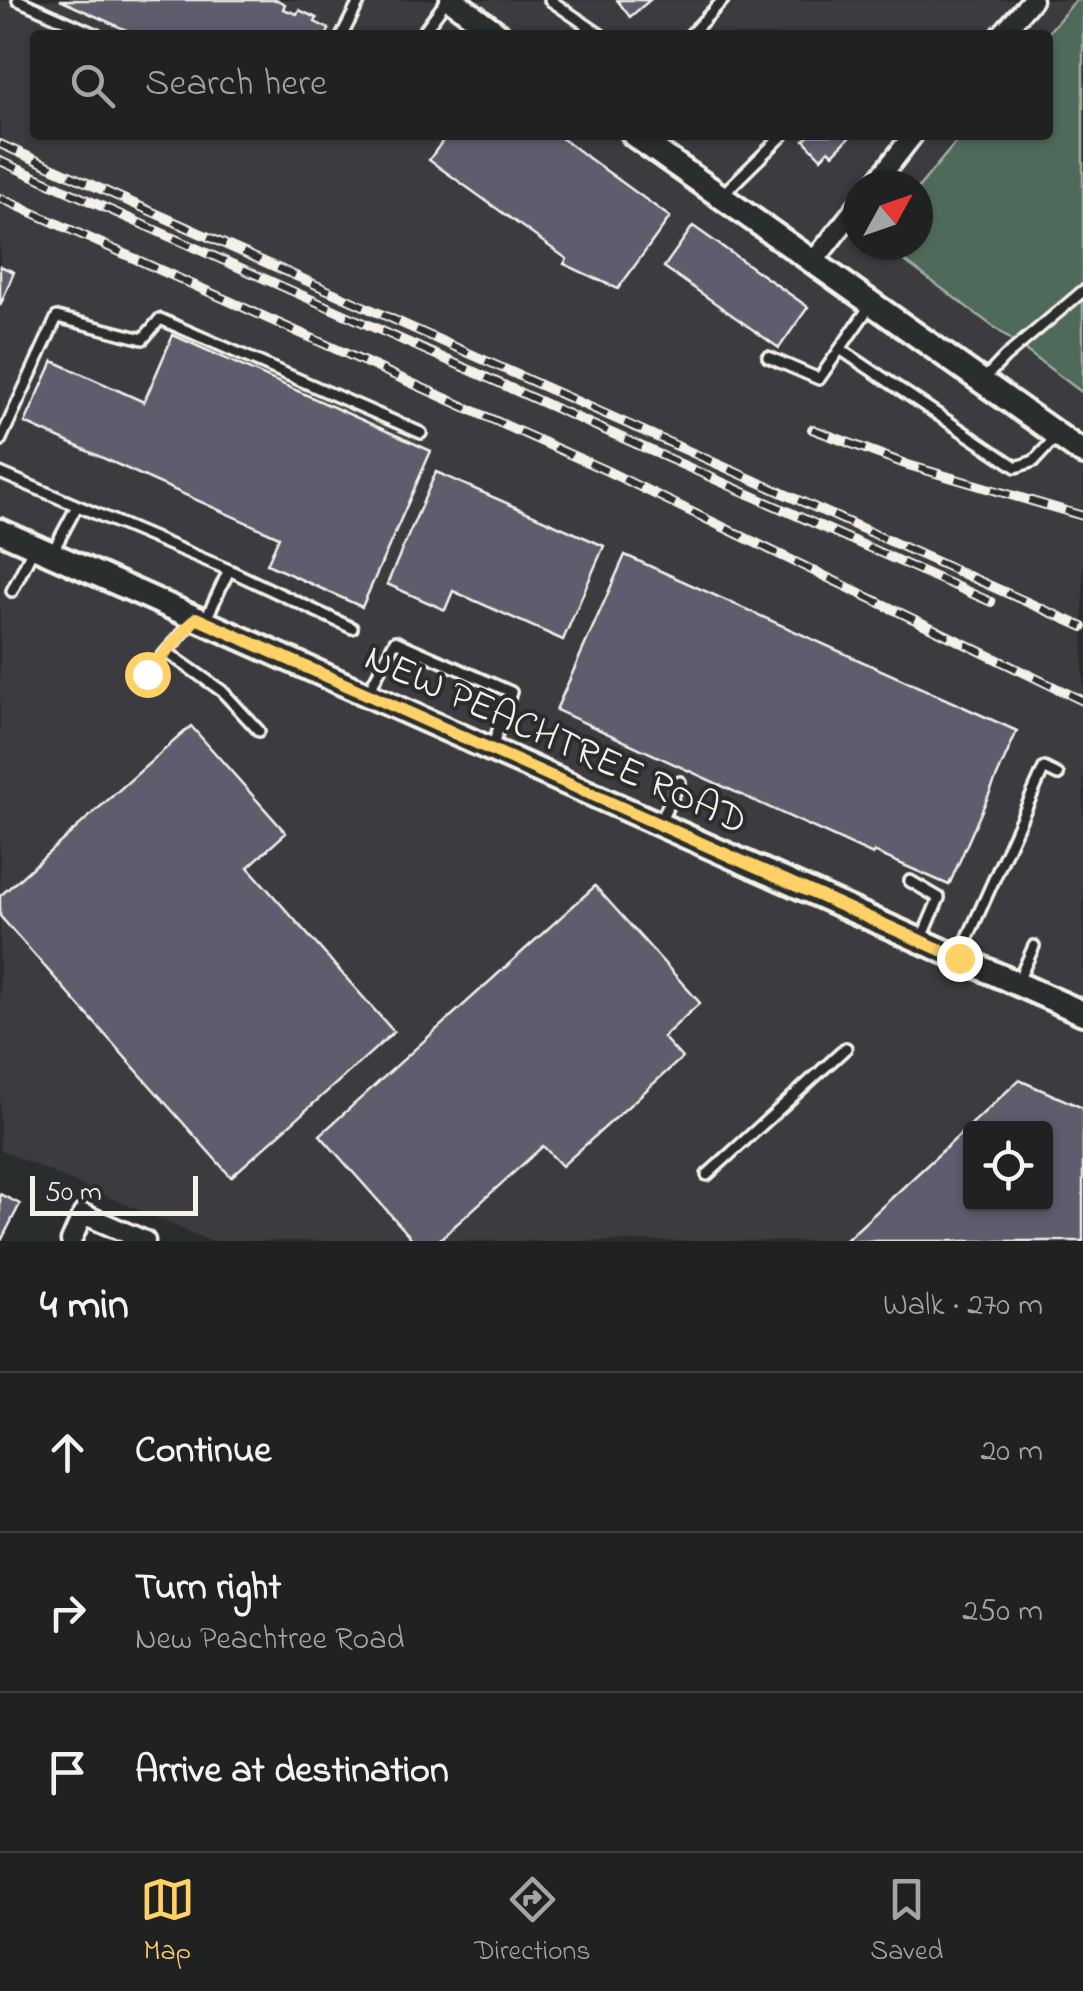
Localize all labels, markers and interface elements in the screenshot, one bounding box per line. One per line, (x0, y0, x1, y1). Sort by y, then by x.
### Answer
search box (30, 30, 1053, 140)
text: Search here (145, 57, 327, 113)
icon: search (65, 58, 120, 113)
north arrow (843, 170, 933, 260)
street label: NEW PEACHTREE ROAD (354, 630, 756, 852)
route start (125, 652, 171, 698)
route end (937, 936, 983, 982)
map controls (963, 1121, 1053, 1211)
button: locate (963, 1121, 1053, 1211)
scale bar (30, 1171, 198, 1216)
text: 50 m (45, 1173, 102, 1214)
text: 4 min (40, 1276, 129, 1337)
text: Walk · 270 m (883, 1283, 1043, 1330)
text: Continue (135, 1424, 271, 1480)
icon: ahead (40, 1425, 95, 1480)
text: 20 m (980, 1429, 1043, 1476)
text: Turn right (135, 1561, 281, 1617)
icon: right (40, 1585, 95, 1640)
text: 250 m (962, 1589, 1043, 1636)
text: New Peachtree Road (135, 1617, 405, 1664)
text: Arrive at destination (135, 1744, 449, 1800)
icon: arrive (40, 1745, 95, 1800)
tab: Map (140, 1872, 195, 1973)
tab: Directions (474, 1872, 591, 1973)
tab: Saved (870, 1872, 943, 1973)

